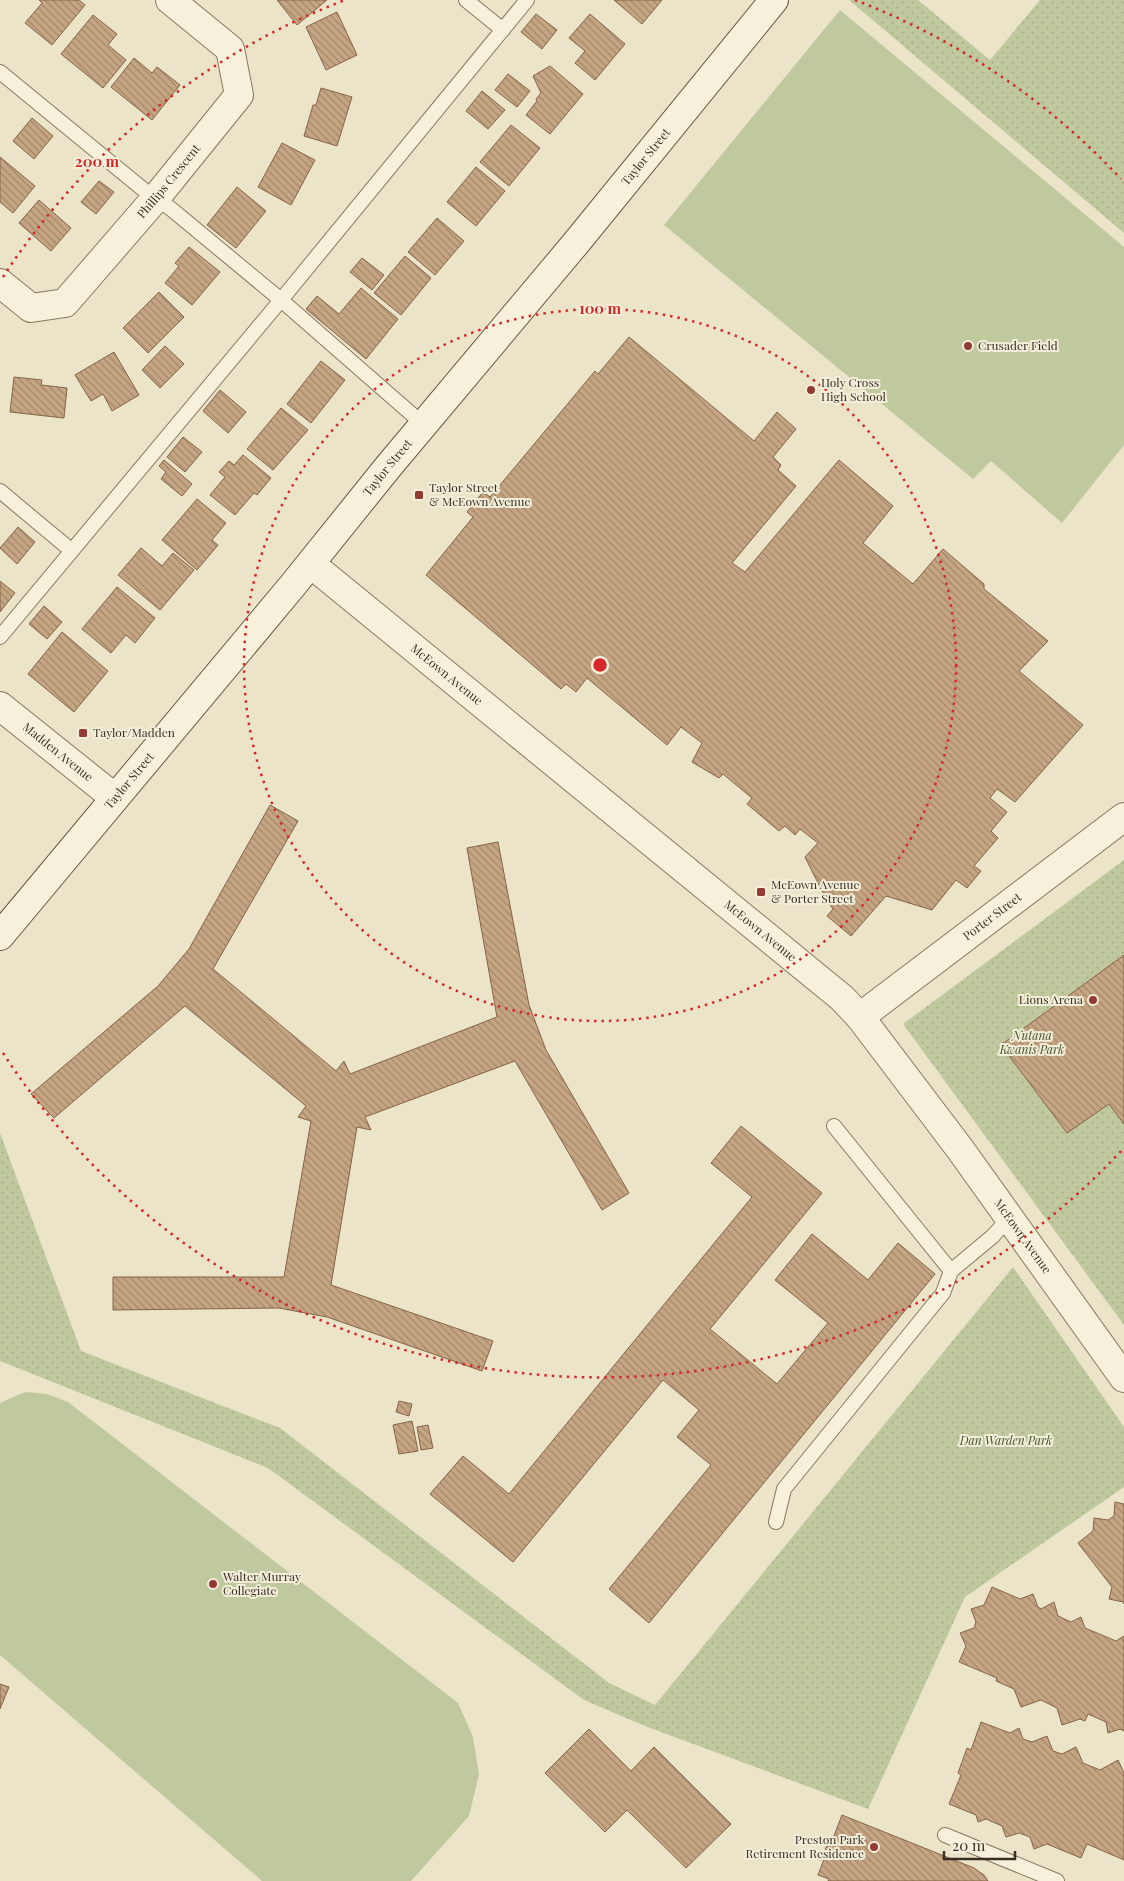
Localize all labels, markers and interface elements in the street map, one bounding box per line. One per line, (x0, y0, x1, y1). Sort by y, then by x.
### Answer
street label: Taylor Street (617, 124, 674, 188)
street label: Phillips Crescent (133, 140, 204, 221)
text: 200 m (75, 151, 120, 171)
text: 100 m (579, 298, 622, 318)
place label: Crusader Field (978, 337, 1058, 353)
marker: Crusader Field (962, 340, 974, 352)
place label: Holy Cross High School (821, 374, 886, 404)
marker: Holy Cross High School (805, 384, 817, 396)
street label: Taylor Street (359, 435, 416, 499)
place label: Taylor Street & McEown Avenue (429, 479, 531, 509)
marker: Taylor Street & McEown Avenue (413, 489, 425, 501)
street label: McEown Avenue (408, 640, 486, 708)
centre of rings (591, 656, 609, 674)
street label: Madden Avenue (20, 718, 97, 785)
place label: Taylor/Madden (93, 724, 175, 740)
marker: Taylor/Madden (77, 727, 89, 739)
street label: Taylor Street (100, 748, 157, 812)
place label: McEown Avenue & Porter Street (771, 876, 859, 906)
marker: McEown Avenue & Porter Street (755, 886, 767, 898)
street label: Porter Street (959, 888, 1025, 943)
street label: McEown Avenue (721, 896, 800, 964)
place label: Lions Arena (1019, 991, 1083, 1007)
marker: Lions Arena (1087, 994, 1099, 1006)
park label: Nutana Kwanis Park (999, 1027, 1064, 1057)
street label: McEown Avenue (991, 1195, 1056, 1276)
park label: Dan Warden Park (959, 1432, 1052, 1448)
place label: Walter Murray Collegiate (222, 1568, 301, 1598)
marker: Walter Murray Collegiate (207, 1578, 219, 1590)
scale bar (944, 1828, 1015, 1860)
place label: Preston Park Retirement Residence (745, 1831, 864, 1861)
text: 20 m (952, 1835, 986, 1855)
marker: Preston Park Retirement Residence (868, 1841, 880, 1853)

